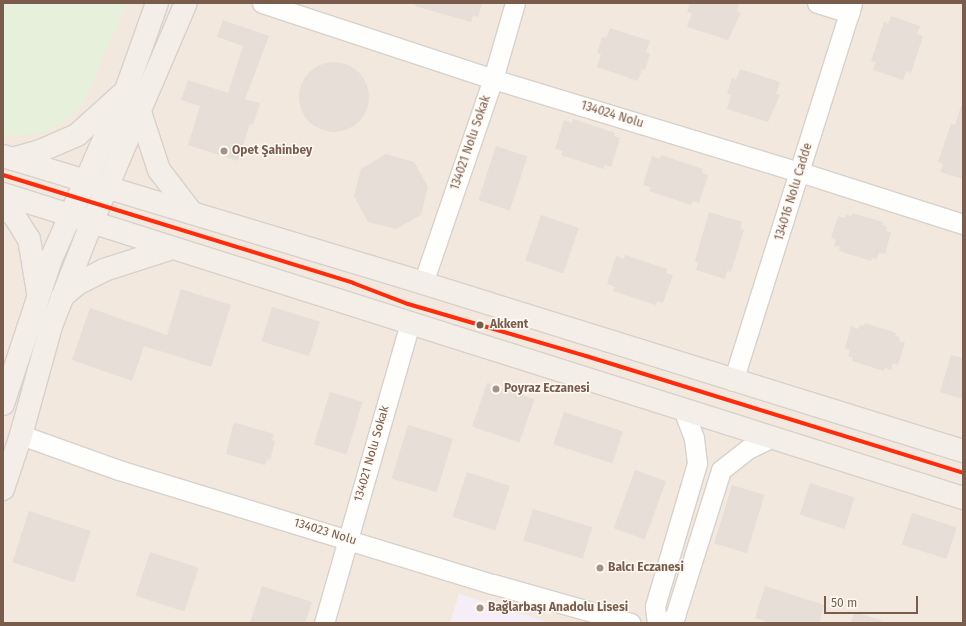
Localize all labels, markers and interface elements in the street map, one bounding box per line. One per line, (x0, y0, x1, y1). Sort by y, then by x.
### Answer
street label: 134021 Nolu Sokak (448, 94, 494, 192)
street label: 134024 Nolu (579, 99, 645, 131)
street label: 134016 Nolu Cadde (772, 141, 816, 243)
place label: Opet Şahinbey (232, 144, 312, 158)
marker: Opet Şahinbey (219, 146, 229, 156)
marker: Akkent (473, 318, 487, 332)
place label: Akkent (490, 318, 528, 332)
place label: Poyraz Eczanesi (504, 382, 590, 396)
marker: Poyraz Eczanesi (491, 384, 501, 394)
street label: 134021 Nolu Sokak (351, 404, 393, 504)
street label: 134023 Nolu (292, 516, 358, 548)
place label: Balcı Eczanesi (608, 561, 684, 575)
marker: Balcı Eczanesi (595, 563, 605, 573)
scale bar (826, 588, 920, 614)
text: 50 m (831, 596, 857, 610)
place label: Bağlarbaşı Anadolu Lisesi (488, 601, 628, 615)
marker: Bağlarbaşı Anadolu Lisesi (475, 603, 485, 613)

